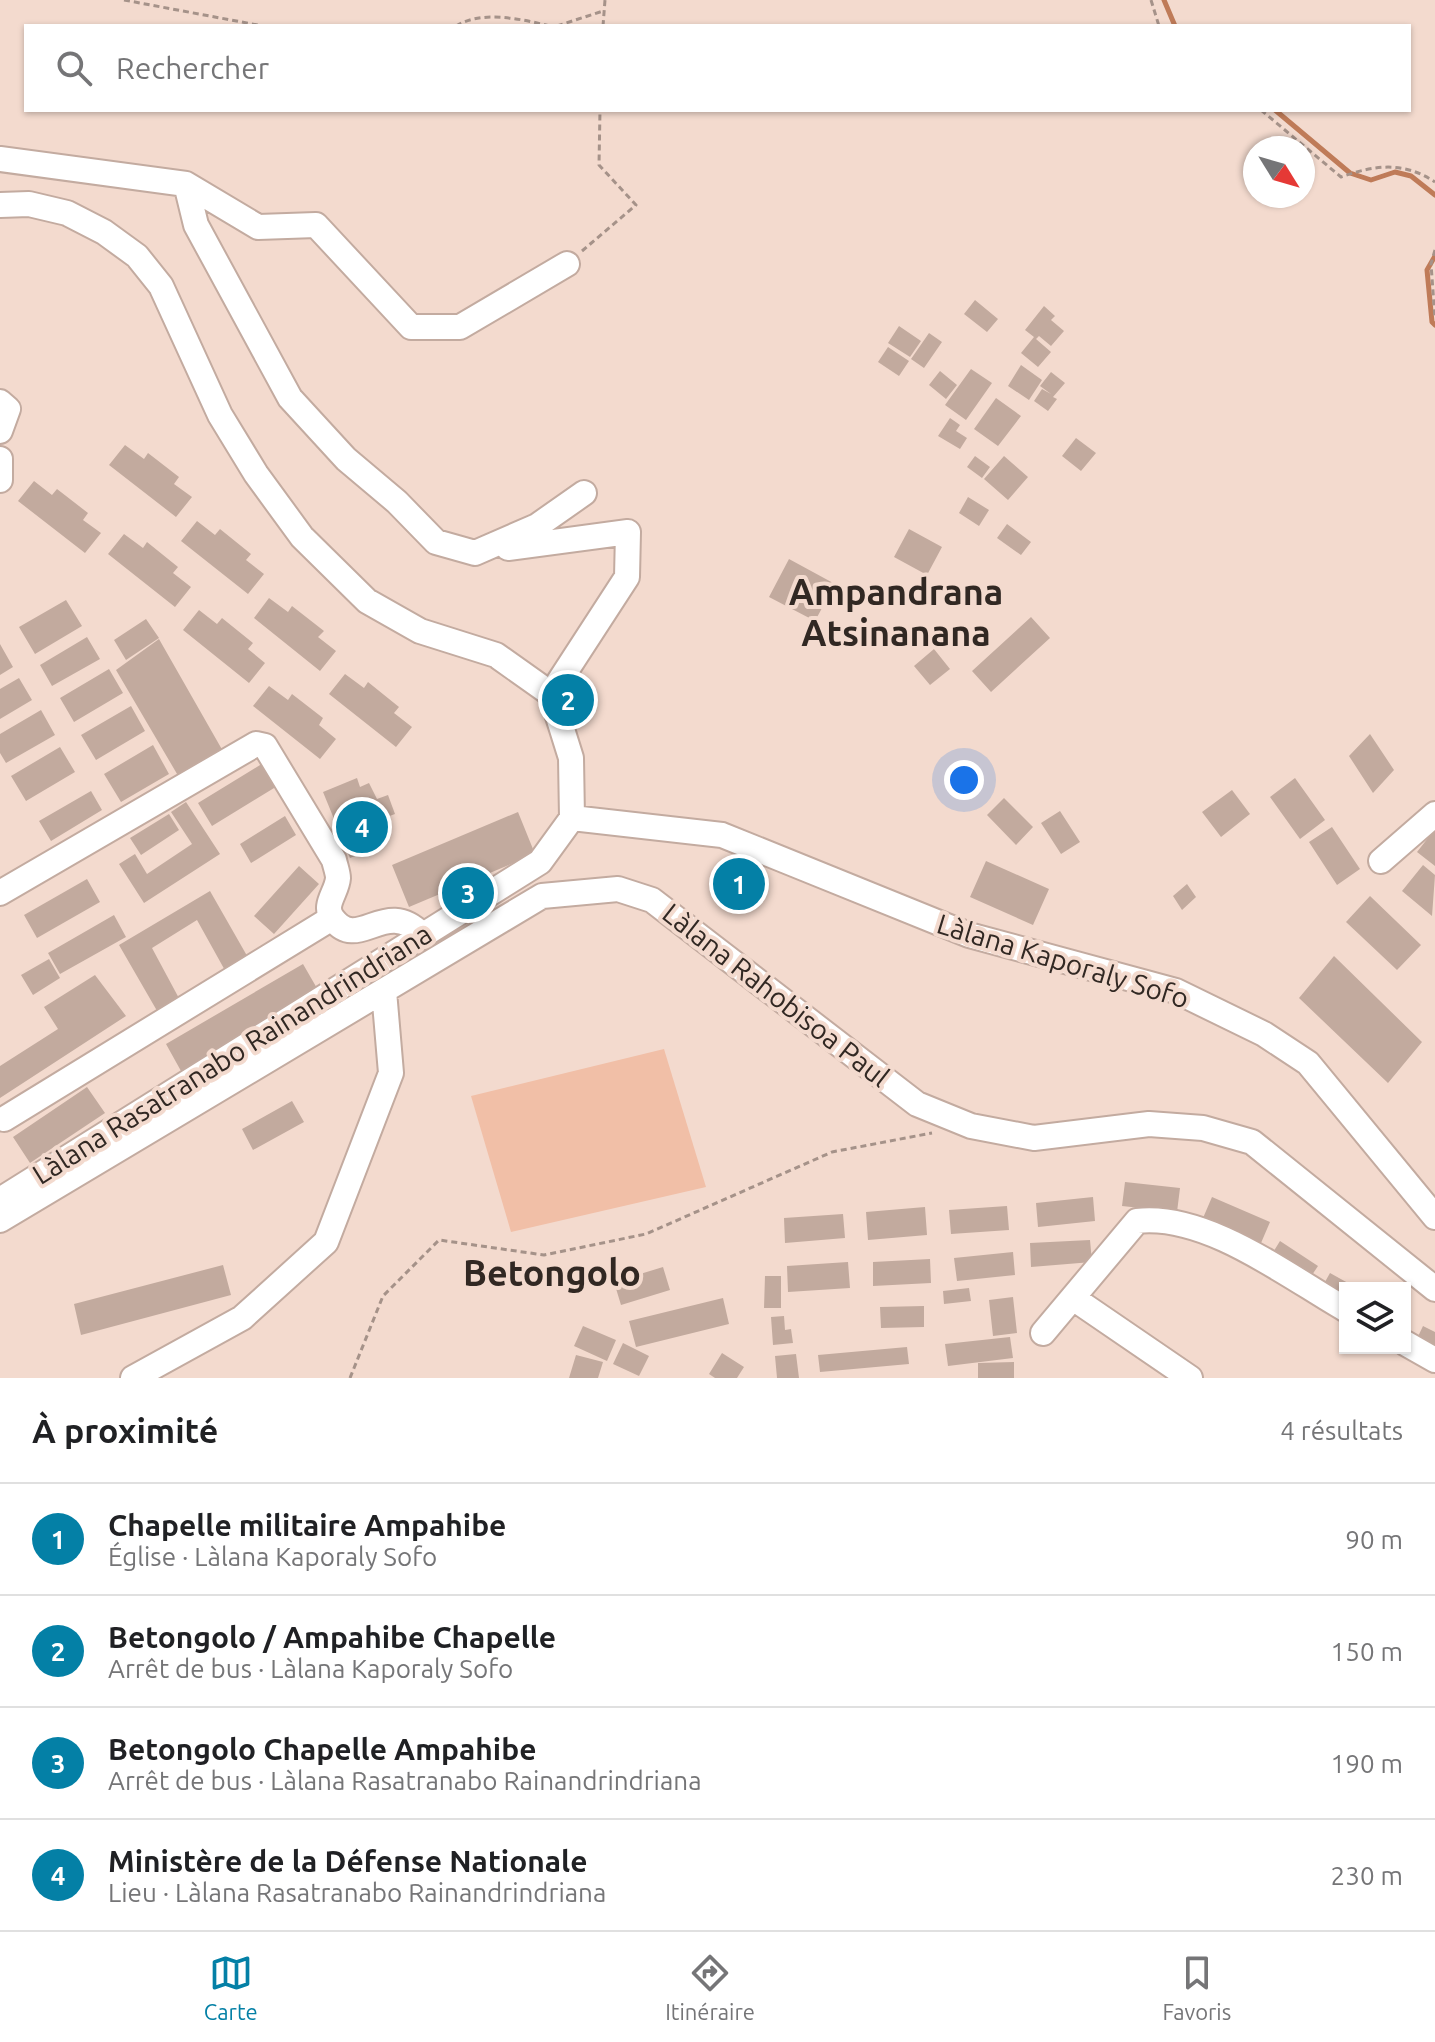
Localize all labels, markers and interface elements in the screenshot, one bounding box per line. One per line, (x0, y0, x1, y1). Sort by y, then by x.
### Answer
search box (24, 24, 1411, 112)
icon: search (52, 46, 96, 90)
text: Rechercher (116, 51, 269, 85)
north arrow (1243, 136, 1315, 208)
district label: Ampandrana Atsinanana (789, 571, 1003, 653)
pin: 2 (542, 670, 594, 730)
your location (944, 760, 984, 800)
pin: 4 (336, 797, 388, 857)
pin: 1 (713, 854, 765, 914)
pin: 3 (442, 863, 494, 923)
street label: Làlana Rahobisoa Paul (657, 897, 895, 1092)
street label: Làlana Kaporaly Sofo (933, 907, 1193, 1014)
street label: Làlana Rasatranabo Rainandrindriana (27, 917, 437, 1190)
district label: Betongolo (463, 1252, 641, 1293)
map controls (1339, 1282, 1411, 1354)
button: layers (1339, 1282, 1411, 1354)
text: À proximité (32, 1411, 218, 1449)
text: 4 résultats (1280, 1416, 1403, 1445)
text: Chapelle militaire Ampahibe (108, 1508, 506, 1542)
text: 1 (51, 1525, 65, 1554)
text: 90 m (1345, 1525, 1403, 1554)
text: Église · Làlana Kaporaly Sofo (108, 1542, 437, 1571)
text: Betongolo / Ampahibe Chapelle (108, 1620, 556, 1654)
text: 2 (51, 1637, 65, 1666)
text: 150 m (1331, 1637, 1403, 1666)
text: Arrêt de bus · Làlana Kaporaly Sofo (108, 1654, 513, 1683)
text: Betongolo Chapelle Ampahibe (108, 1732, 536, 1766)
text: 3 (51, 1749, 65, 1778)
text: 190 m (1331, 1749, 1403, 1778)
text: Arrêt de bus · Làlana Rasatranabo Rainandrindriana (108, 1766, 702, 1795)
text: Ministère de la Défense Nationale (108, 1844, 587, 1878)
text: 4 (51, 1861, 65, 1890)
text: 230 m (1331, 1861, 1403, 1890)
text: Lieu · Làlana Rasatranabo Rainandrindriana (108, 1878, 606, 1907)
tab: Carte (204, 1951, 258, 2024)
tab: Itinéraire (665, 1951, 755, 2024)
tab: Favoris (1162, 1951, 1231, 2024)

